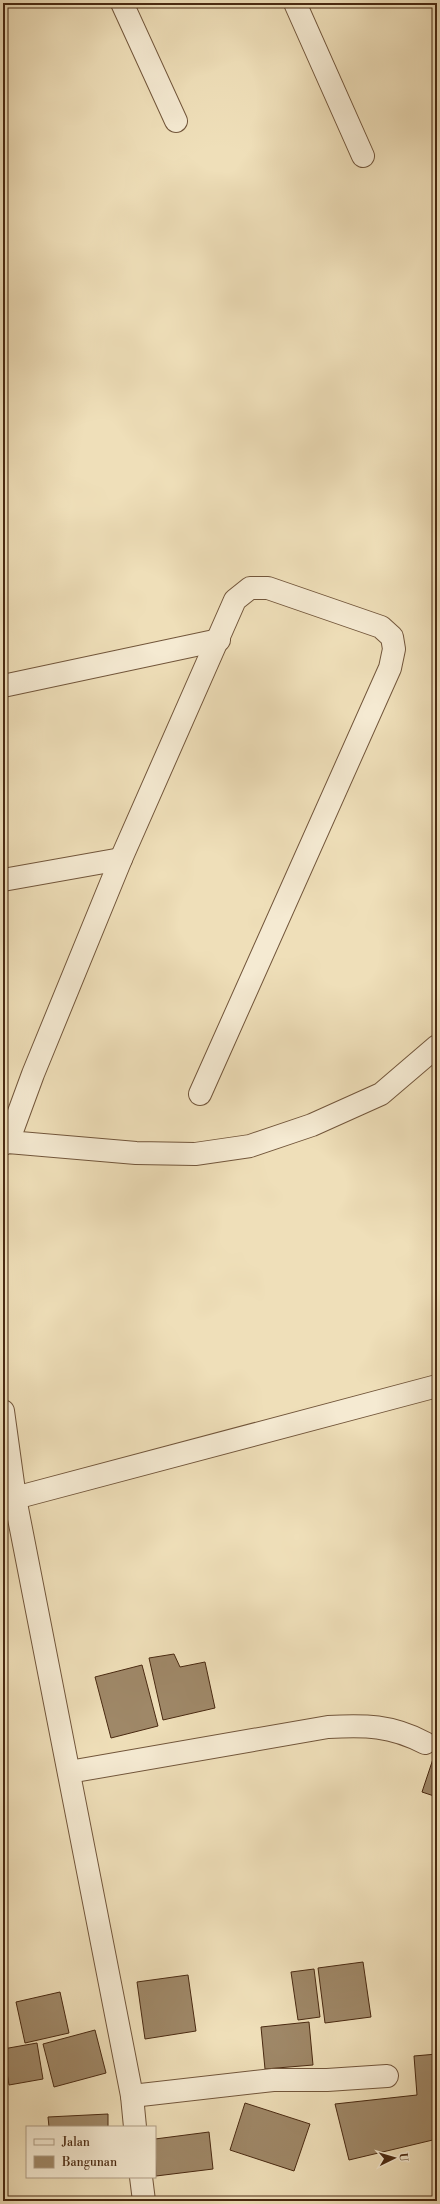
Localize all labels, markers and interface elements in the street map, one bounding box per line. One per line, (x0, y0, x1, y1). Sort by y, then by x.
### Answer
legend (26, 2126, 156, 2178)
text: Jalan (61, 2135, 90, 2150)
north arrow (374, 2138, 414, 2178)
text: U (396, 2152, 410, 2163)
text: Bangunan (61, 2155, 117, 2170)

